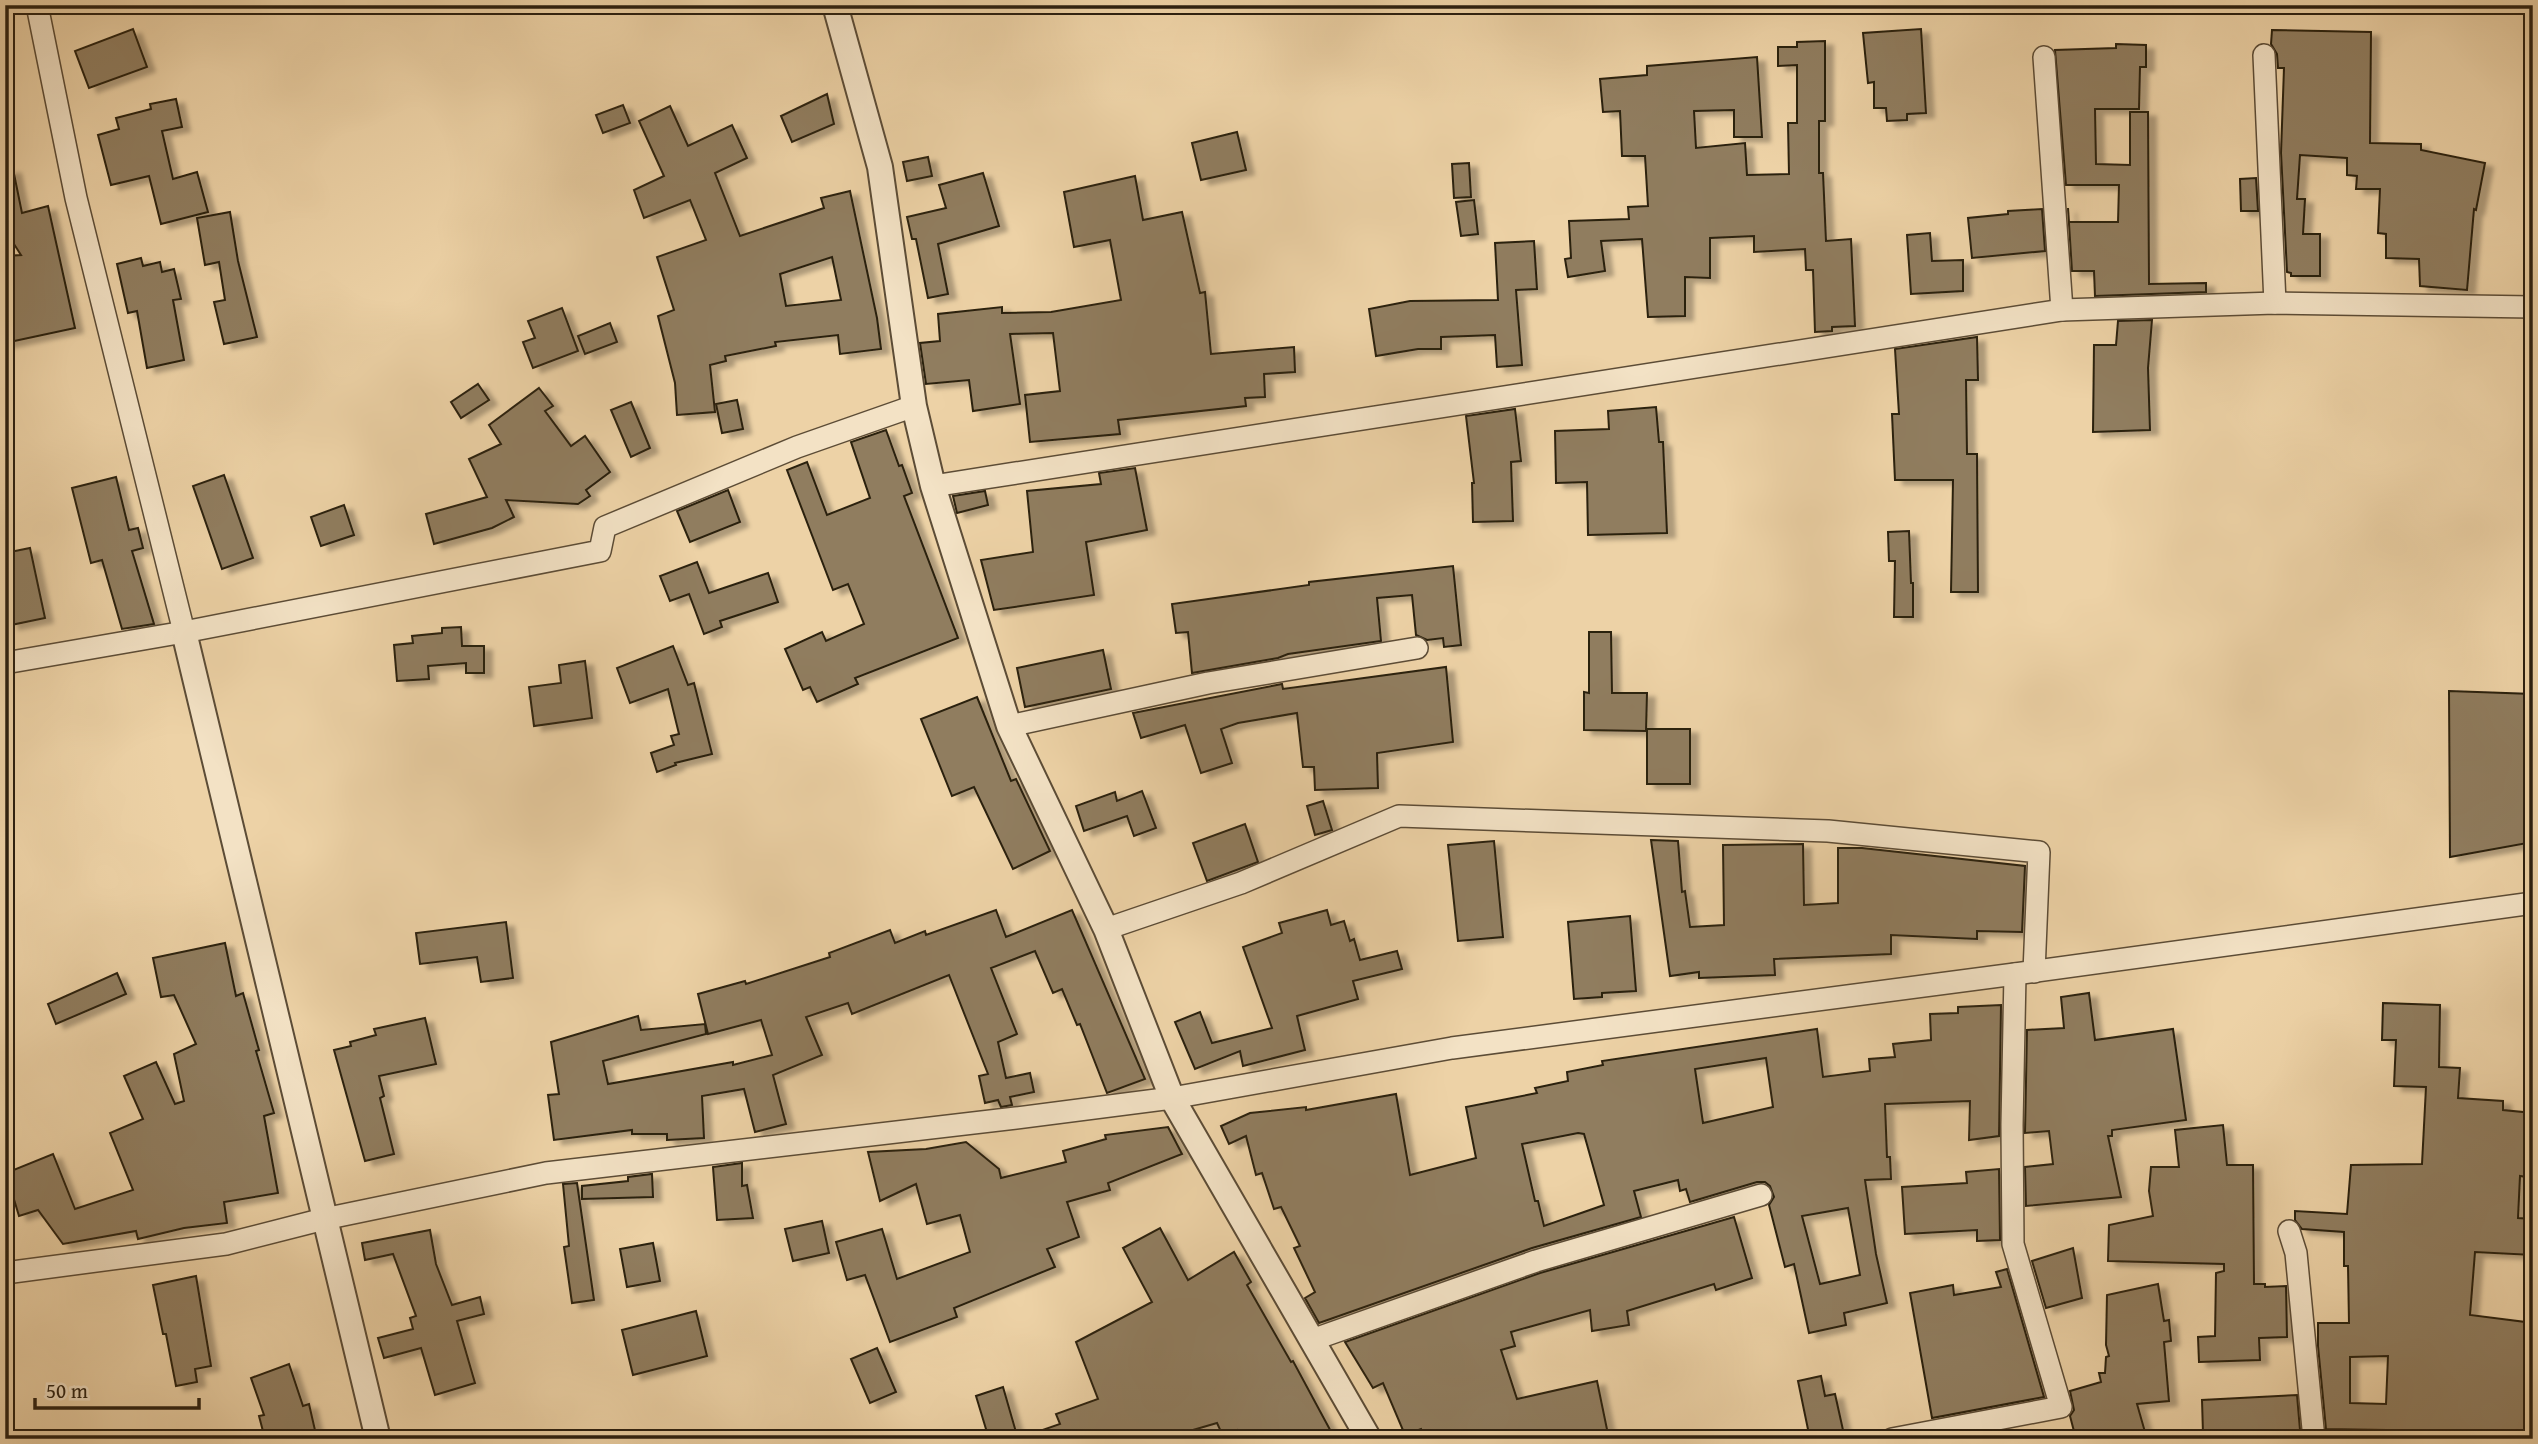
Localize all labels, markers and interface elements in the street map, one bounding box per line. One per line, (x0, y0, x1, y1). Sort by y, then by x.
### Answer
scale bar (35, 1367, 200, 1411)
text: 50 m (46, 1375, 88, 1406)

